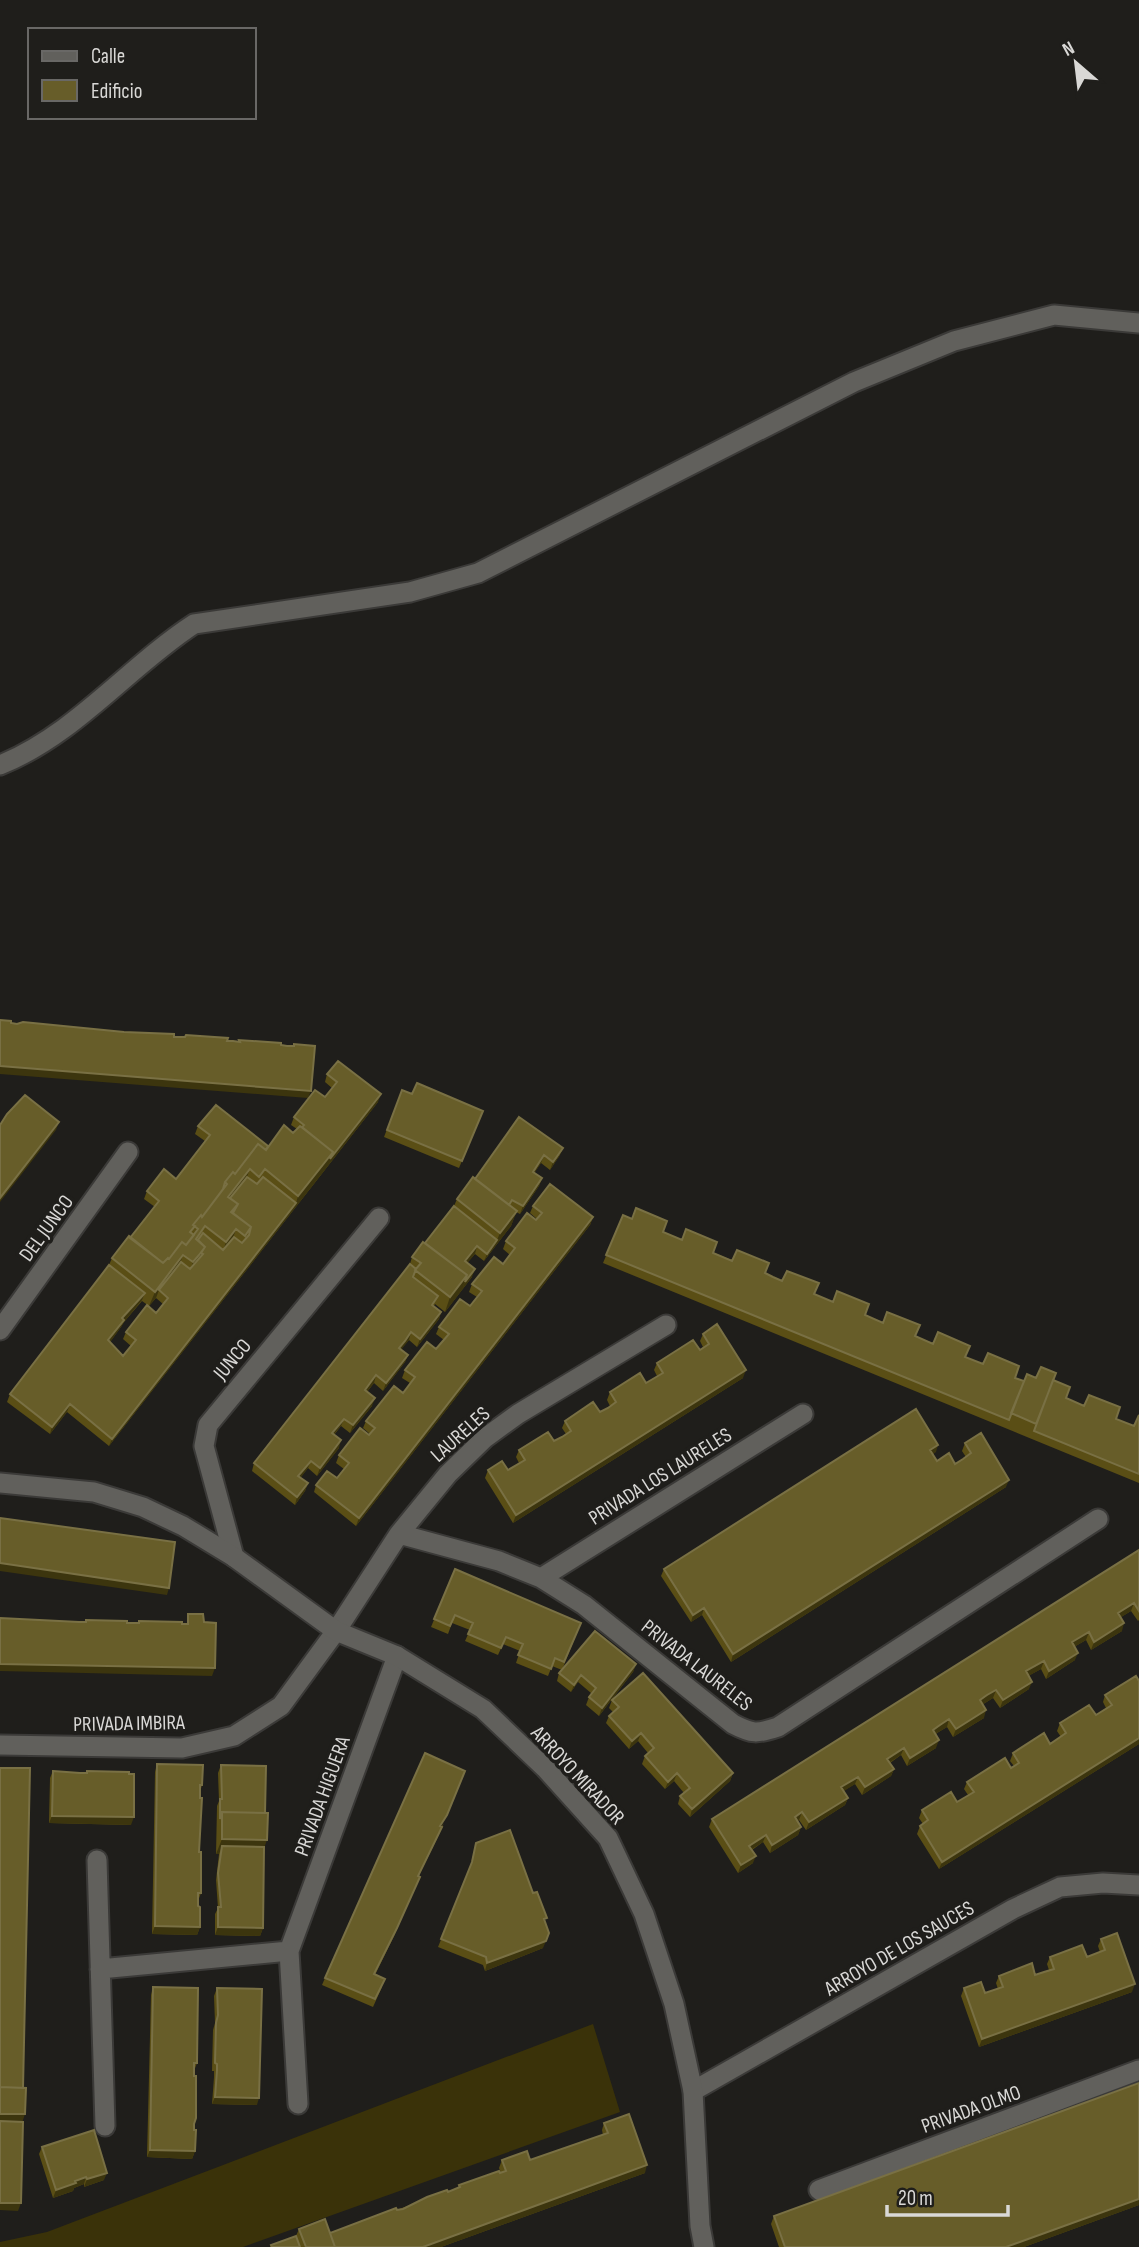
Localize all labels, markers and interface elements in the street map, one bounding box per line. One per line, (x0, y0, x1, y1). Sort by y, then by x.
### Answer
legend (28, 28, 256, 119)
north arrow (1041, 28, 1111, 98)
text: N (1059, 37, 1079, 62)
text: Calle (91, 44, 125, 69)
text: Edificio (91, 79, 142, 104)
street label: DEL JUNCO (14, 1190, 79, 1266)
street label: JUNCO (207, 1334, 257, 1386)
street label: LAURELES (426, 1401, 495, 1467)
street label: PRIVADA LOS LAURELES (584, 1422, 736, 1530)
street label: PRIVADA LAURELES (636, 1614, 757, 1716)
street label: PRIVADA IMBIRA (73, 1710, 186, 1737)
street label: ARROYO MIRADOR (525, 1720, 630, 1830)
street label: PRIVADA HIGUERA (289, 1732, 356, 1860)
street label: ARROYO DE LOS SAUCES (819, 1895, 979, 2002)
street label: PRIVADA OLMO (918, 2080, 1024, 2139)
scale bar (887, 2174, 1008, 2218)
text: 20 m (898, 2186, 933, 2211)

